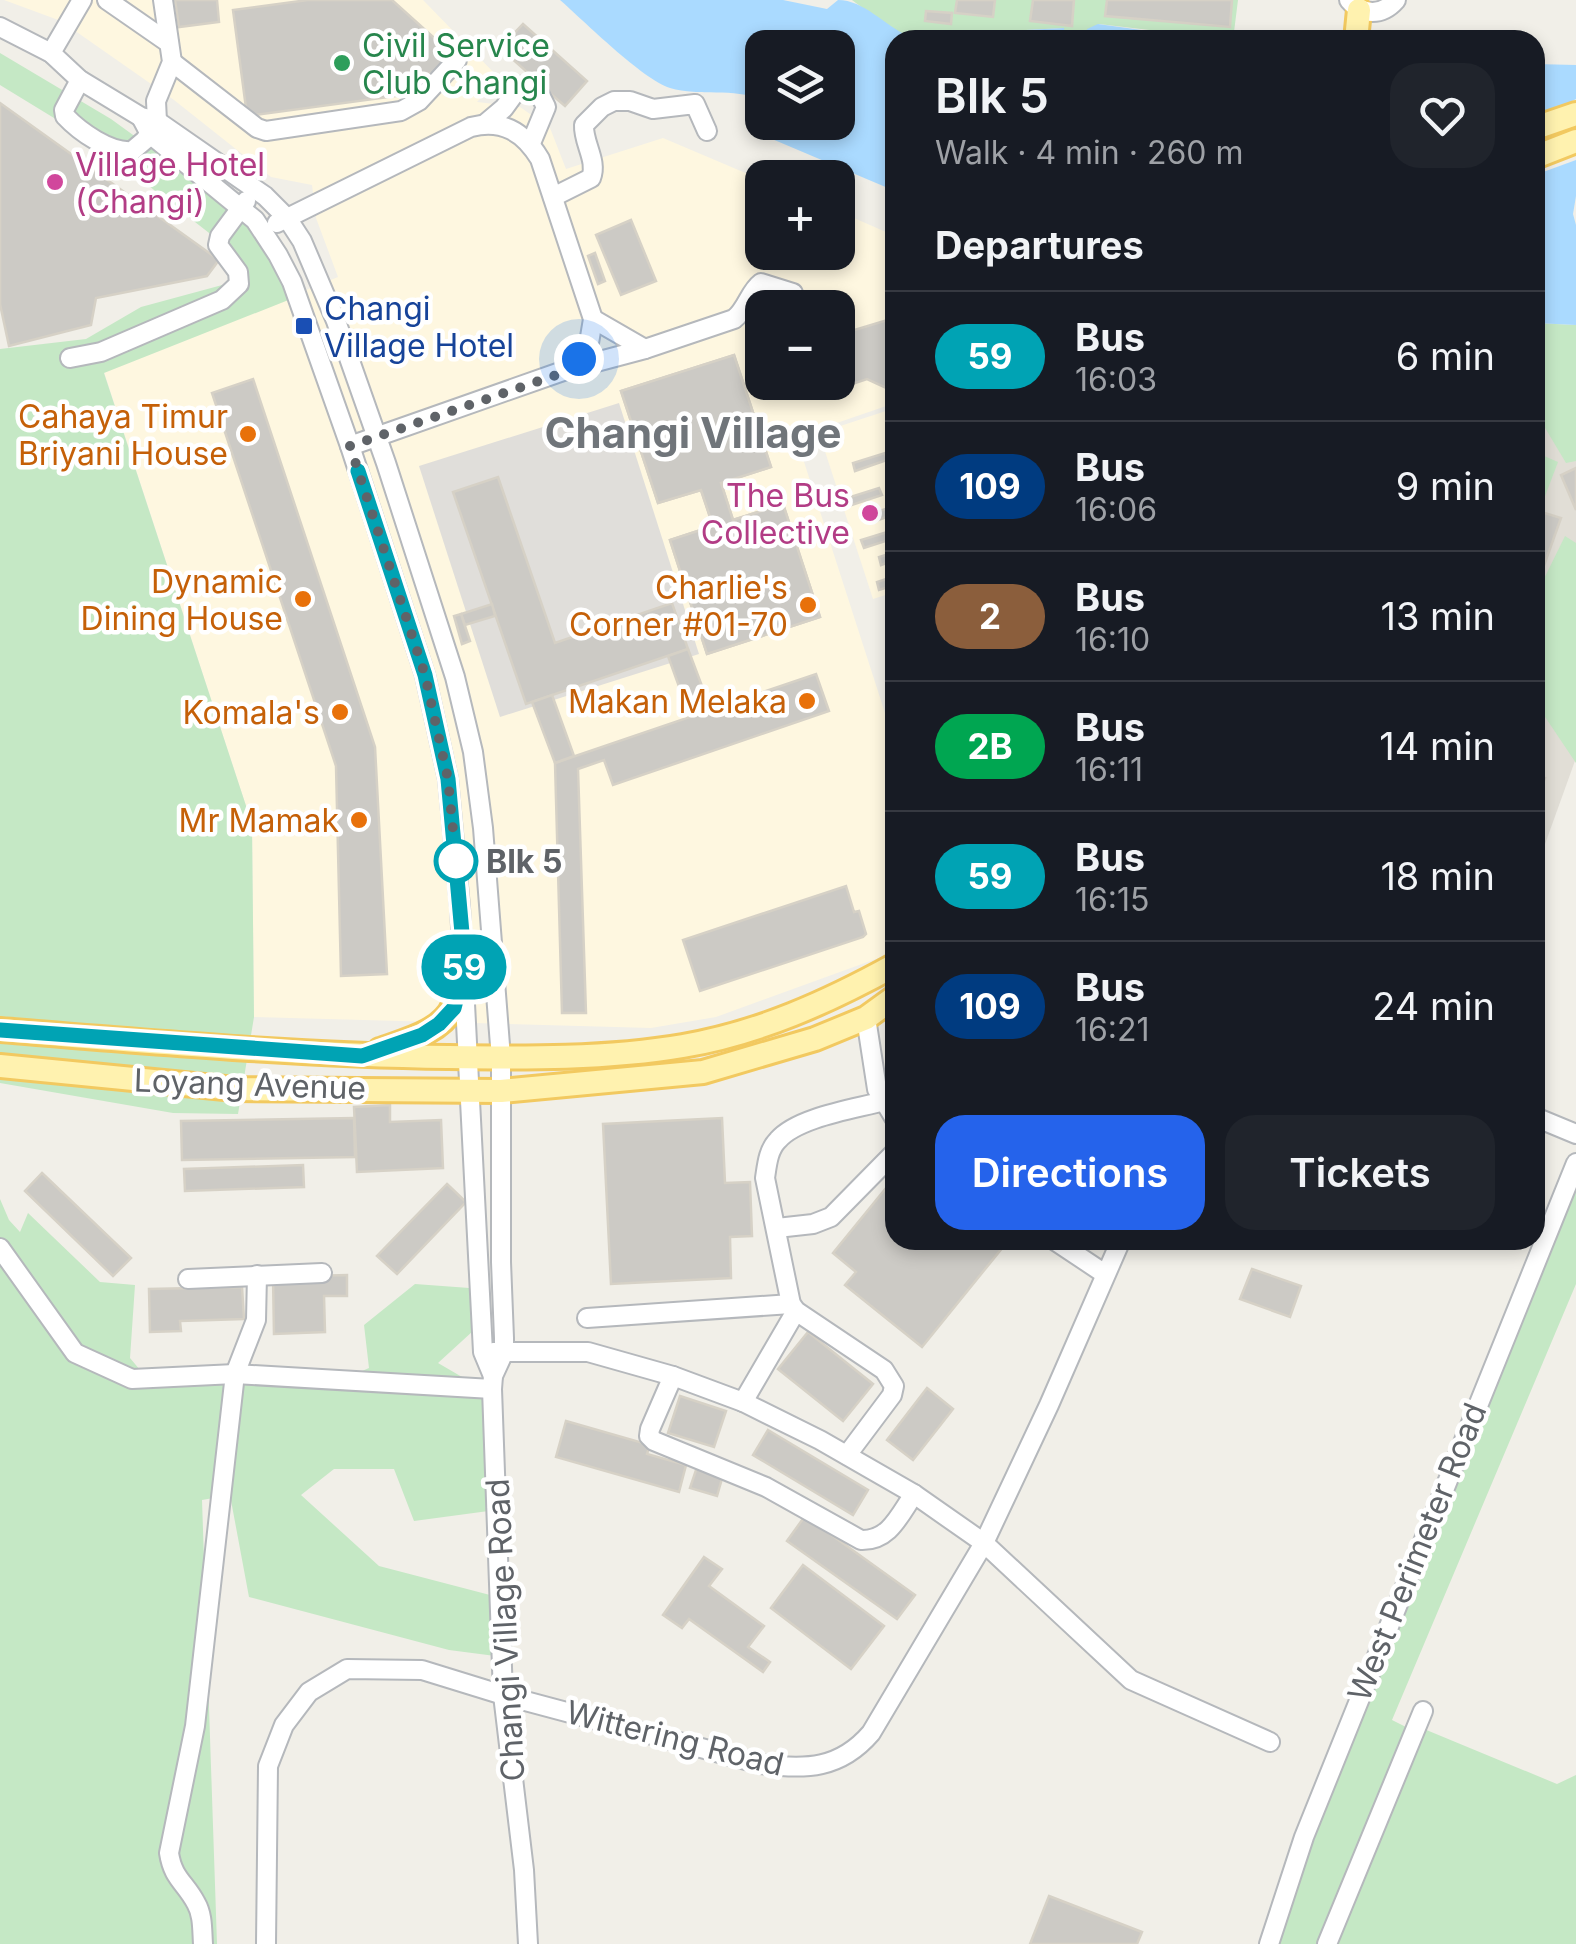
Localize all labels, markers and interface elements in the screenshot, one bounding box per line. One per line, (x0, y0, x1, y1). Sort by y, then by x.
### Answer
place label: Civil Service Club Changi (362, 26, 550, 102)
map controls (745, 30, 855, 400)
button: layers (745, 30, 855, 140)
marker: Civil Service Club Changi (331, 52, 353, 74)
button: heart (1390, 63, 1495, 168)
text: Blk 5 (935, 66, 1049, 125)
text: Walk · 4 min · 260 m (935, 133, 1244, 172)
place label: Village Hotel (Changi) (75, 145, 265, 221)
button: + (745, 160, 855, 270)
marker: Village Hotel (Changi) (44, 171, 66, 193)
text: Departures (935, 222, 1144, 268)
place label: Changi Village Hotel (324, 289, 514, 365)
button: − (745, 290, 855, 400)
text: Bus (1075, 314, 1145, 360)
marker: Changi Village Hotel (293, 315, 315, 337)
text: 6 min (1396, 333, 1495, 379)
your location (554, 334, 604, 384)
text: 59 (967, 335, 1013, 377)
text: 16:03 (1075, 360, 1157, 399)
place label: Cahaya Timur Briyani House (18, 397, 228, 473)
district label: Changi Village (544, 407, 842, 458)
marker: Cahaya Timur Briyani House (237, 423, 259, 445)
text: Bus (1075, 444, 1145, 490)
text: 9 min (1396, 463, 1495, 509)
text: 109 (959, 465, 1021, 507)
place label: The Bus Collective (701, 476, 850, 552)
text: 16:06 (1075, 490, 1157, 529)
marker: The Bus Collective (859, 502, 881, 524)
place label: Dynamic Dining House (81, 562, 283, 638)
place label: Charlie's Corner #01-70 (569, 568, 788, 644)
text: Bus (1075, 574, 1145, 620)
marker: Dynamic Dining House (292, 588, 314, 610)
text: 13 min (1380, 593, 1495, 639)
marker: Charlie's Corner #01-70 (797, 594, 819, 616)
text: 2 (979, 595, 1001, 637)
text: 16:10 (1075, 620, 1150, 659)
place label: Makan Melaka (568, 682, 787, 721)
marker: Makan Melaka (796, 690, 818, 712)
place label: Komala's (182, 693, 320, 732)
marker: Komala's (329, 701, 351, 723)
text: Bus (1075, 704, 1145, 750)
text: 14 min (1379, 723, 1495, 769)
text: 2B (967, 725, 1013, 767)
text: 16:11 (1075, 750, 1143, 789)
place label: Mr Mamak (179, 801, 339, 840)
marker: Mr Mamak (348, 809, 370, 831)
text: Bus (1075, 834, 1145, 880)
marker: Blk 5 (435, 840, 477, 882)
place label: Blk 5 (486, 842, 562, 881)
text: 18 min (1380, 853, 1495, 899)
text: 59 (967, 855, 1013, 897)
text: 16:15 (1075, 880, 1150, 919)
line badge: 59 (419, 934, 509, 1000)
text: 59 (441, 946, 487, 988)
text: Bus (1075, 964, 1145, 1010)
text: 24 min (1372, 983, 1495, 1029)
text: 109 (959, 985, 1021, 1027)
text: 16:21 (1075, 1010, 1150, 1049)
street label: Loyang Avenue (133, 1060, 367, 1108)
button: Directions (935, 1115, 1205, 1230)
button: Tickets (1225, 1115, 1495, 1230)
street label: West Perimeter Road (1339, 1397, 1495, 1707)
street label: Changi Village Road (478, 1478, 532, 1782)
street label: Wittering Road (562, 1692, 788, 1784)

